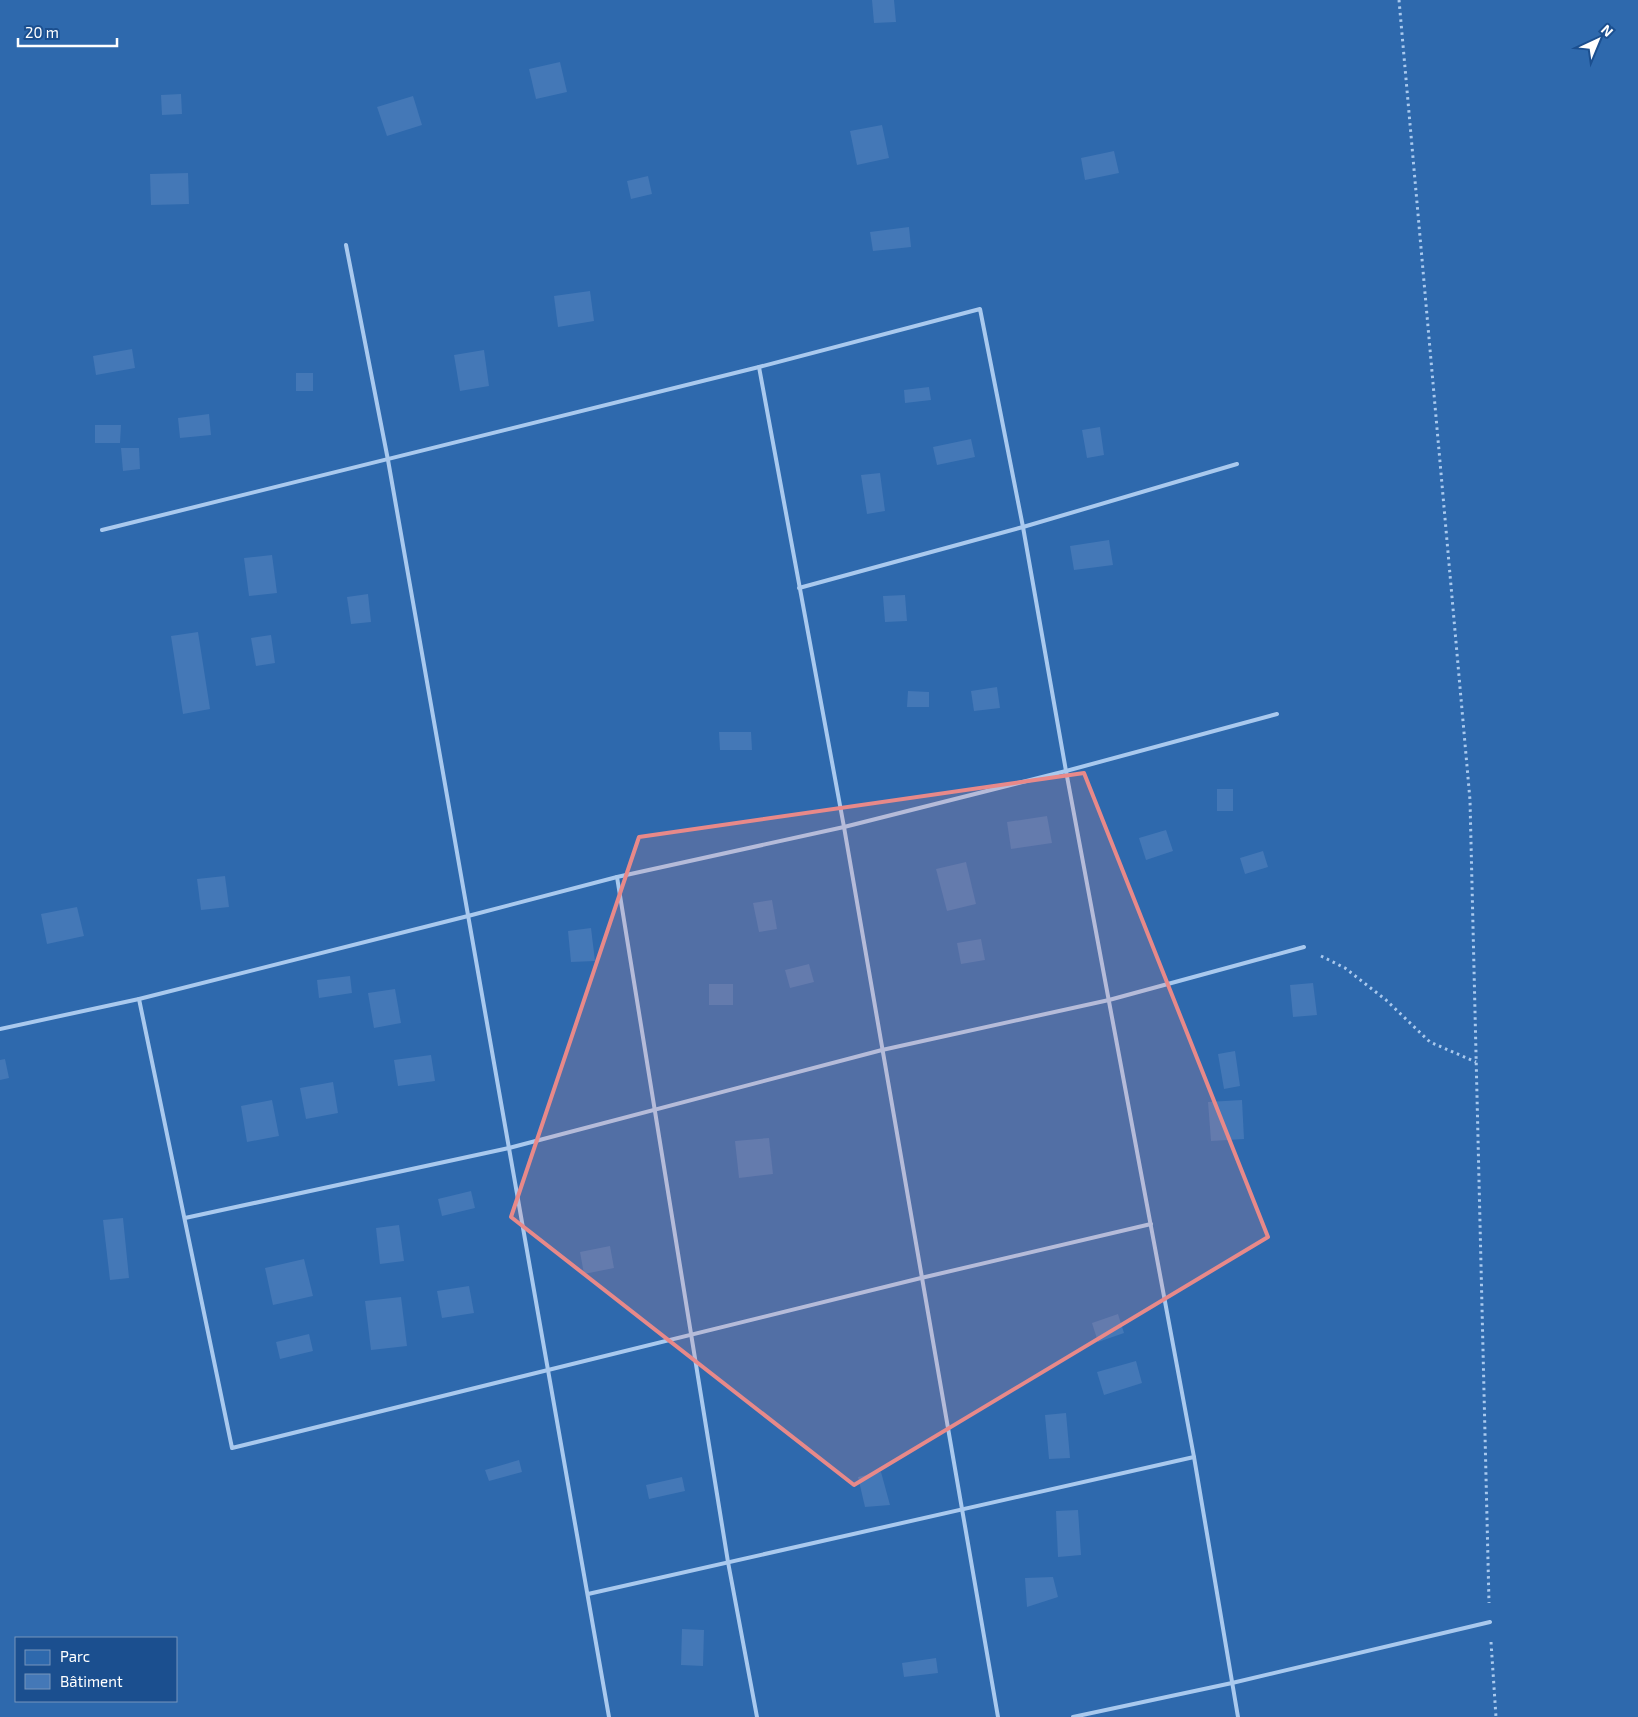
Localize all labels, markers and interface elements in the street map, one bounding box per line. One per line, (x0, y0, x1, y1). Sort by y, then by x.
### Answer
scale bar (18, 15, 116, 47)
north arrow (1573, 15, 1623, 65)
text: N (1598, 21, 1617, 40)
text: 20 m (25, 23, 59, 41)
legend (15, 1637, 178, 1702)
text: Parc (60, 1647, 90, 1665)
text: Bâtiment (60, 1672, 123, 1690)

